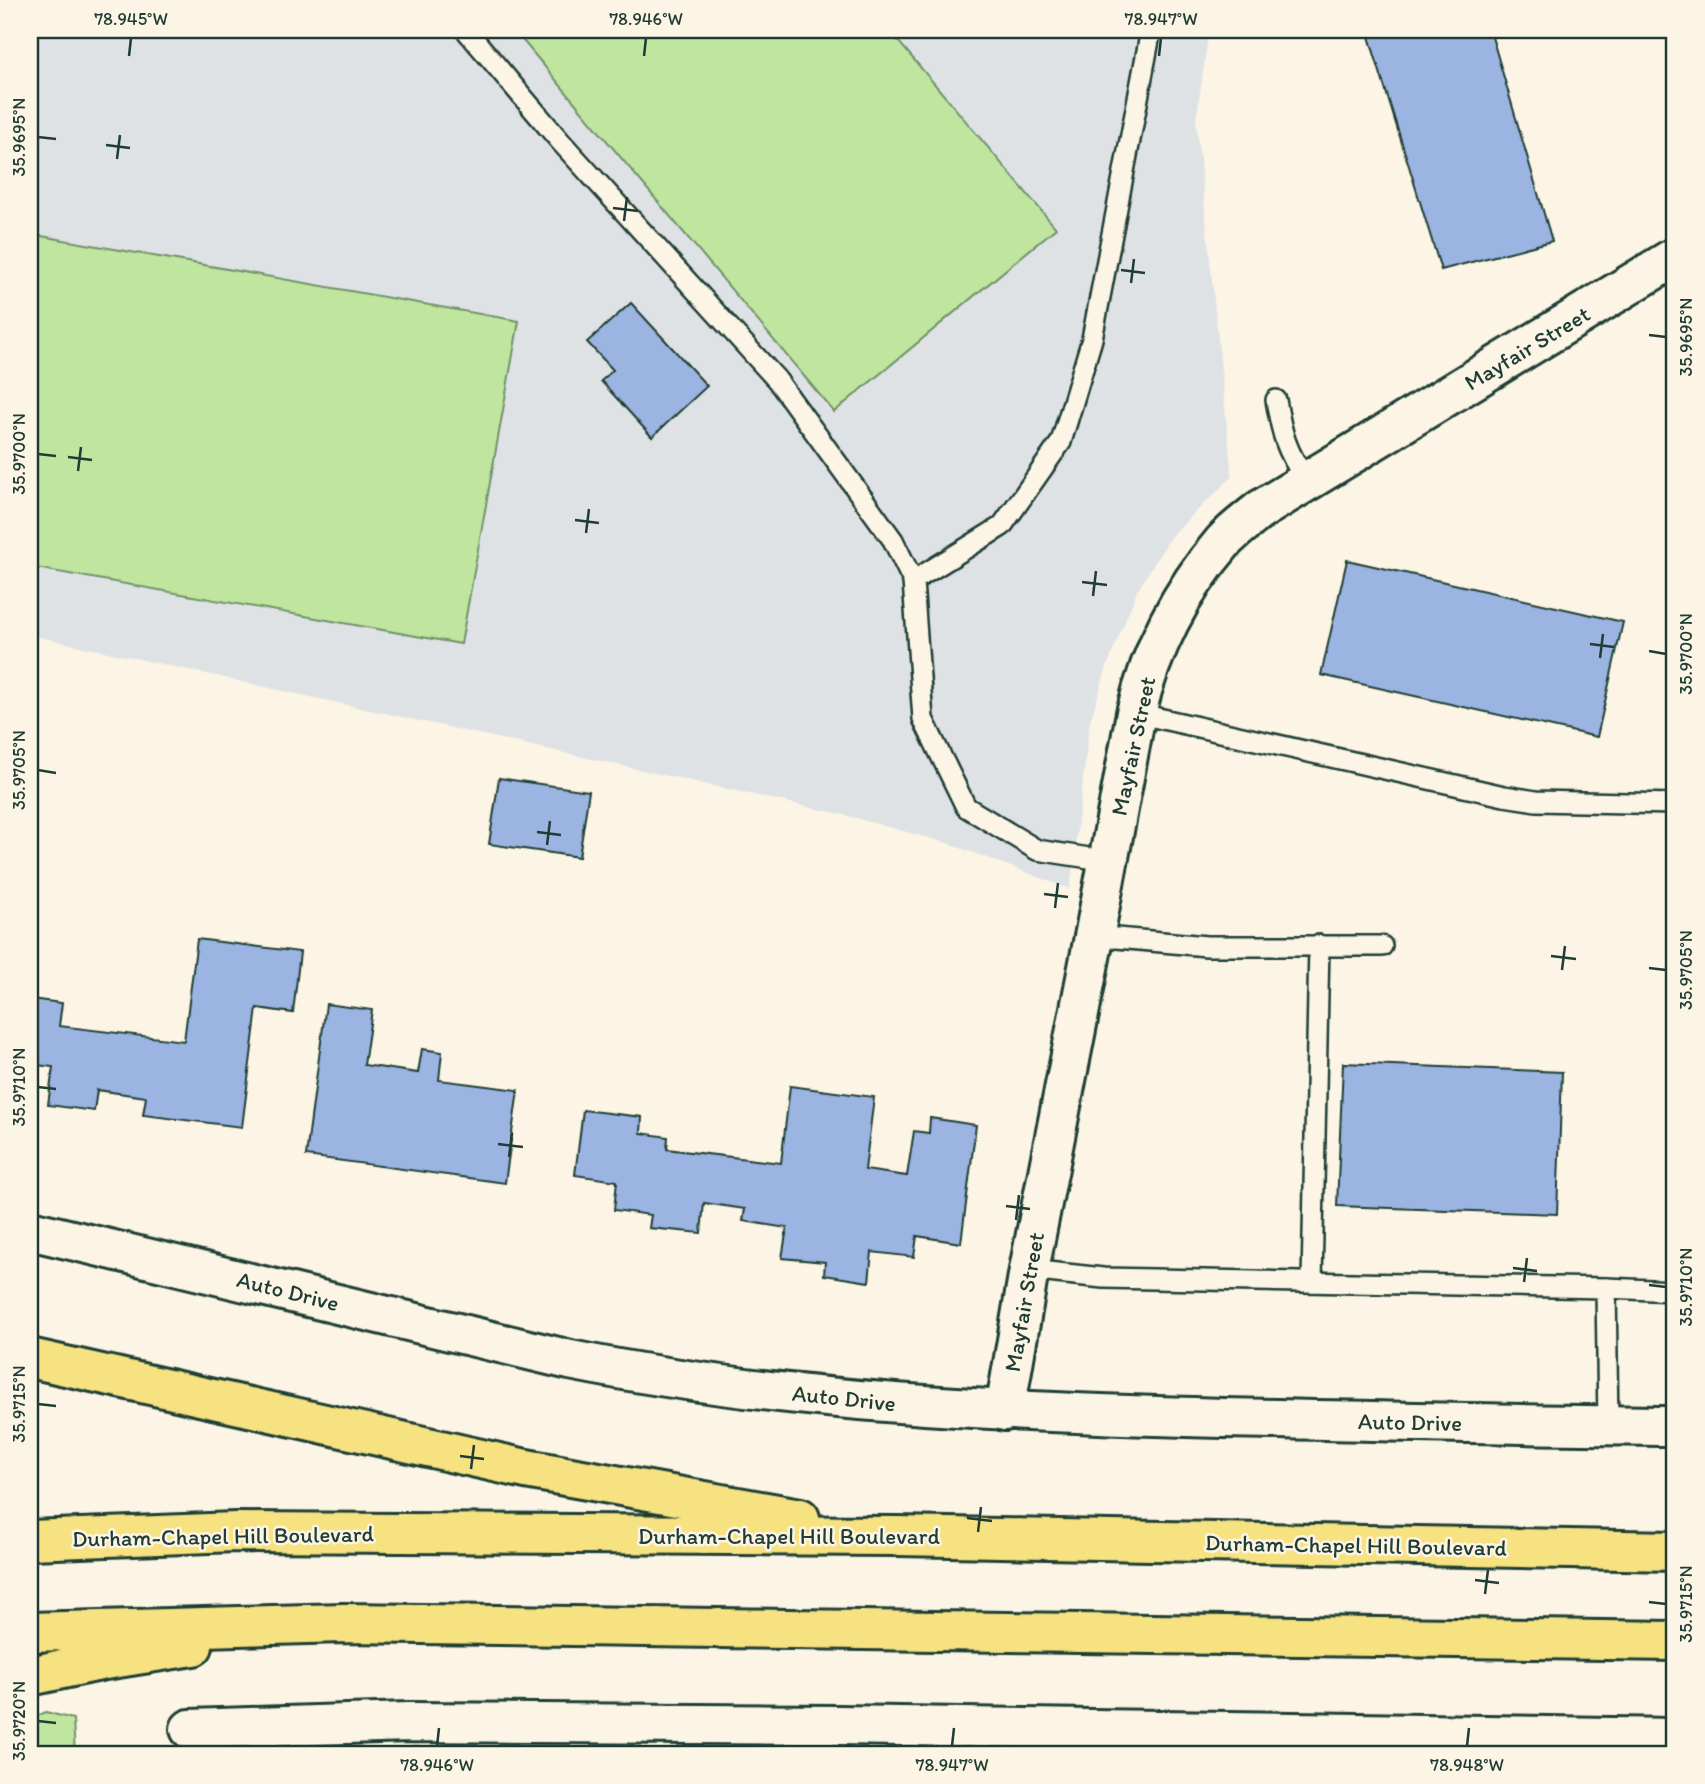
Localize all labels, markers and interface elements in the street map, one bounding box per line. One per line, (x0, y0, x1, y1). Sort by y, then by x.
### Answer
text: 78.945°W (94, 8, 168, 30)
text: 78.946°W (609, 8, 683, 30)
text: 78.947°W (1124, 8, 1198, 30)
text: 35.9695°N (8, 98, 30, 176)
text: 35.9695°N (1675, 298, 1697, 376)
street label: Mayfair Street (1459, 299, 1595, 396)
text: 35.9700°N (8, 413, 30, 495)
text: 35.9700°N (1675, 613, 1697, 695)
street label: Mayfair Street (1105, 674, 1161, 818)
text: 35.9705°N (8, 730, 30, 810)
text: 35.9705°N (1675, 930, 1697, 1010)
text: 35.9710°N (8, 1048, 30, 1126)
street label: Mayfair Street (998, 1230, 1050, 1374)
text: 35.9710°N (1675, 1248, 1697, 1326)
street label: Auto Drive (234, 1265, 342, 1317)
text: 35.9715°N (8, 1365, 30, 1443)
street label: Auto Drive (791, 1379, 897, 1417)
street label: Auto Drive (1358, 1407, 1462, 1437)
street label: Durham-Chapel Hill Boulevard (72, 1519, 375, 1553)
street label: Durham-Chapel Hill Boulevard (638, 1522, 940, 1550)
street label: Durham-Chapel Hill Boulevard (1205, 1528, 1508, 1562)
text: 35.9715°N (1675, 1565, 1697, 1643)
text: 35.9720°N (8, 1681, 30, 1761)
text: 78.946°W (400, 1754, 474, 1776)
text: 78.947°W (915, 1754, 989, 1776)
text: 78.948°W (1430, 1754, 1504, 1776)

